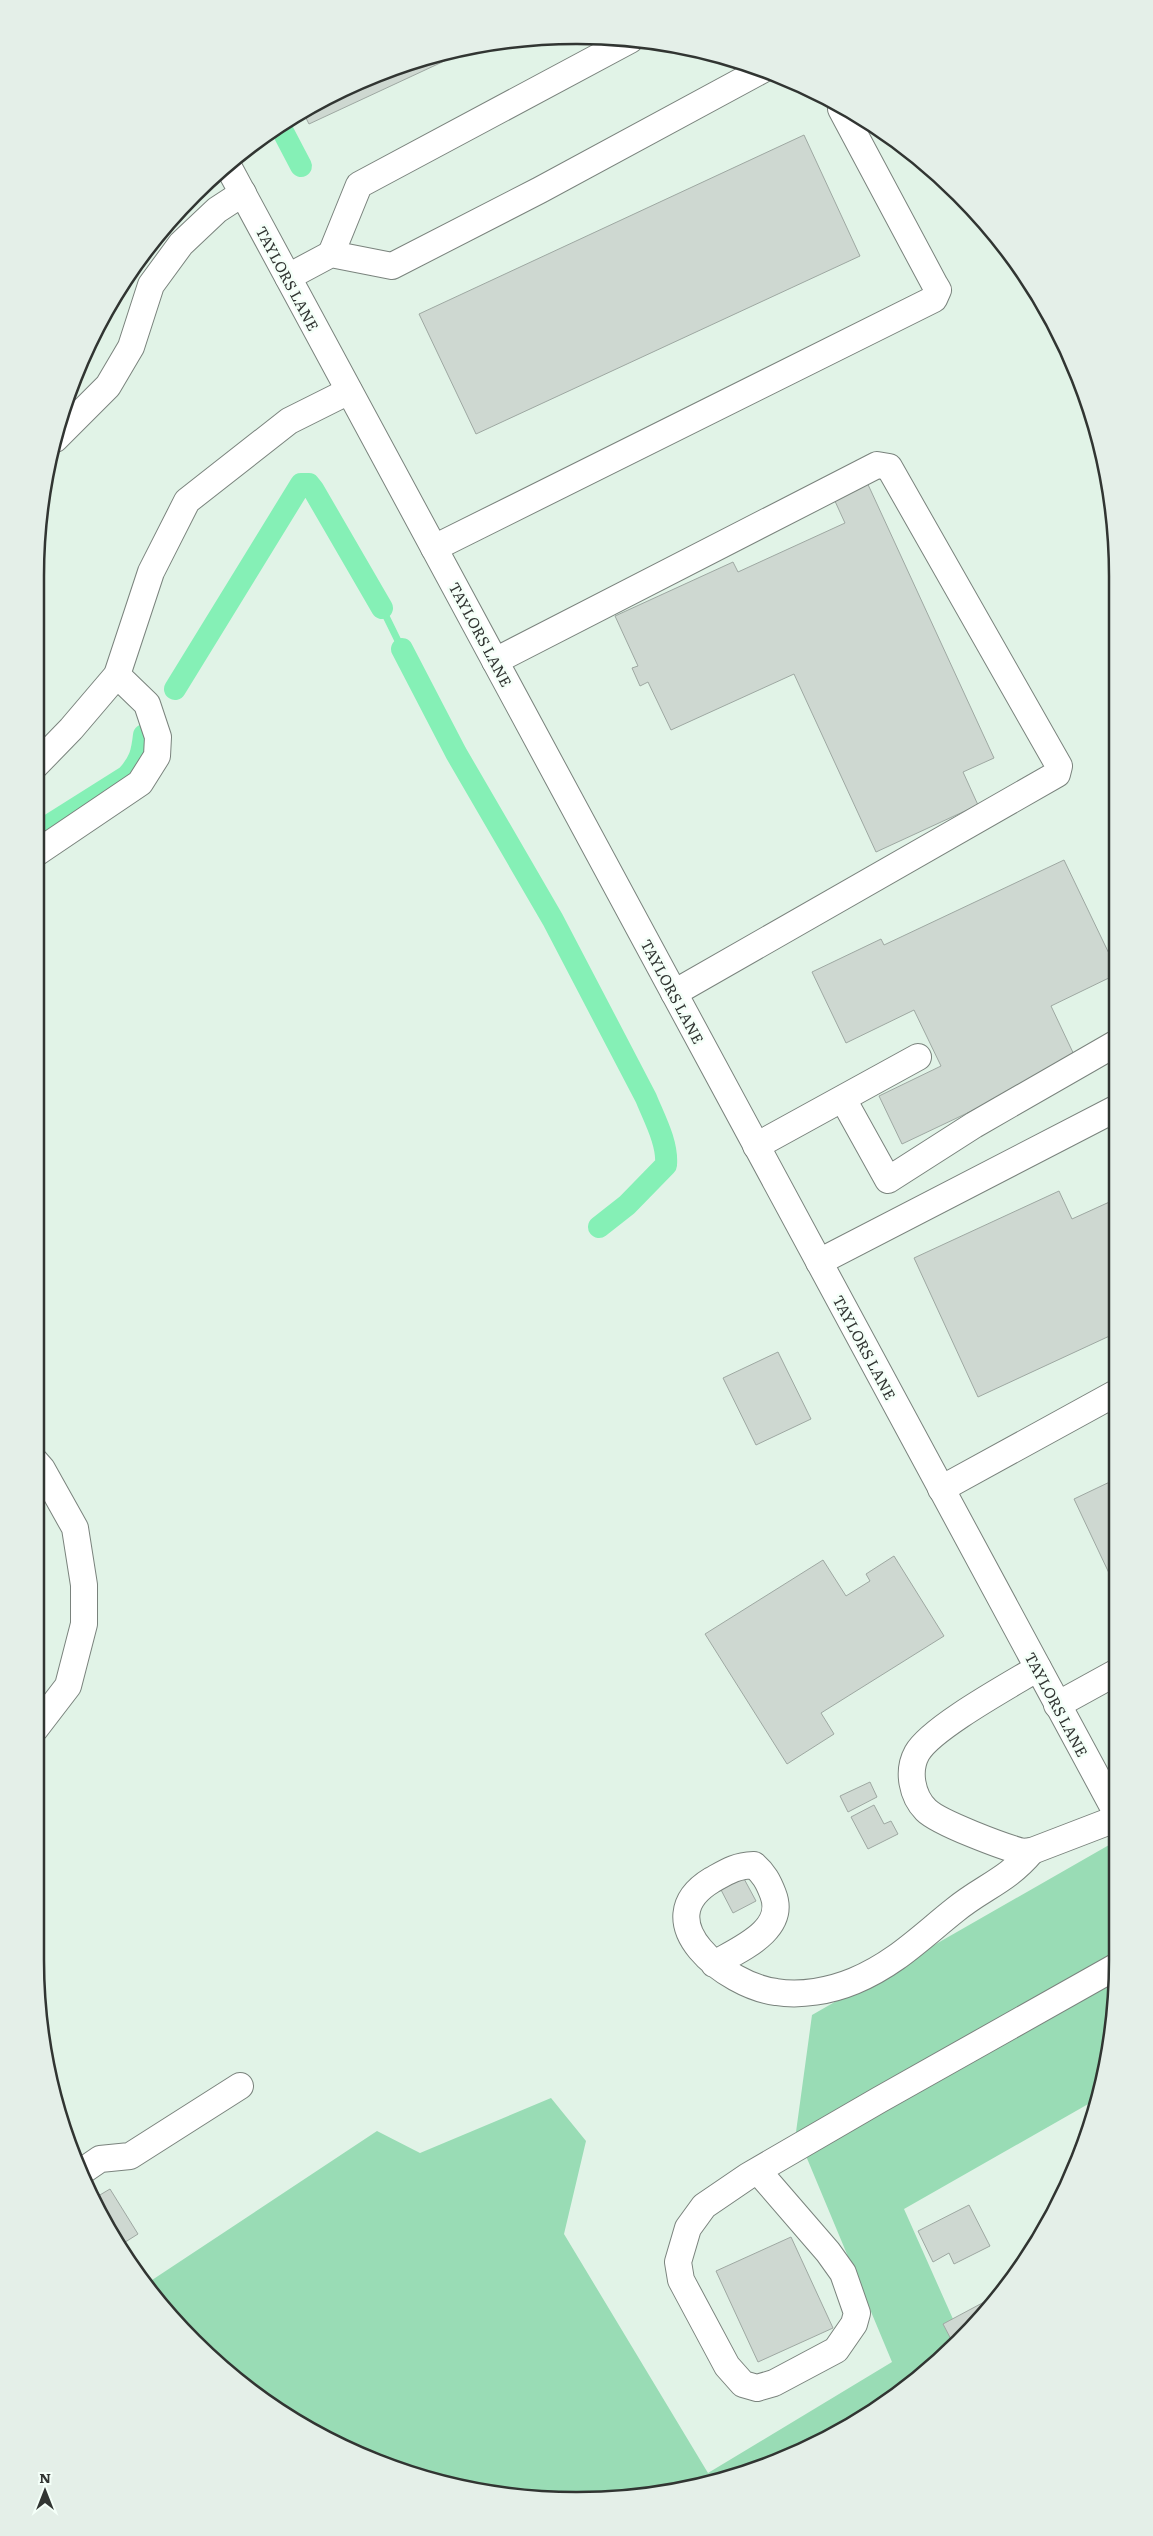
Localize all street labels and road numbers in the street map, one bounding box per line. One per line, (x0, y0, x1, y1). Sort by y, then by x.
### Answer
street label: TAYLORS LANE (251, 221, 325, 335)
street label: TAYLORS LANE (444, 577, 518, 691)
street label: TAYLORS LANE (636, 934, 710, 1048)
street label: TAYLORS LANE (828, 1290, 902, 1404)
street label: TAYLORS LANE (1020, 1647, 1094, 1761)

